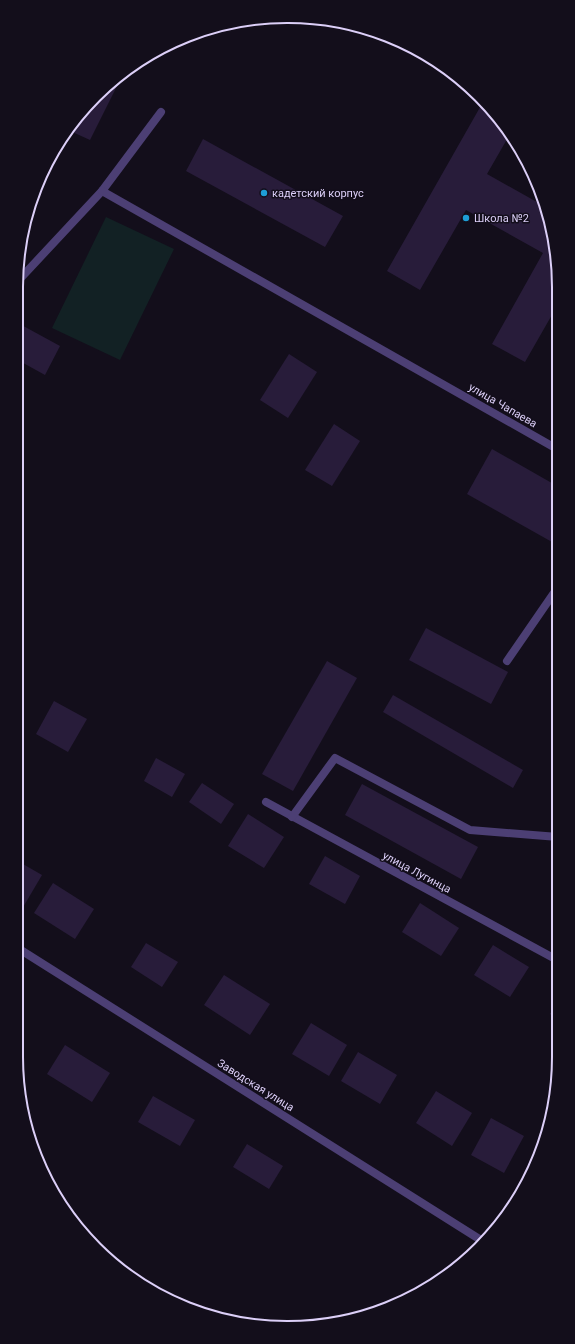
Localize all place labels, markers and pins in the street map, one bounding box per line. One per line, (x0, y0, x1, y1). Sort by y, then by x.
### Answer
place label: кадетский корпус (272, 187, 364, 200)
marker: кадетский корпус (259, 188, 269, 198)
place label: Школа №2 (474, 212, 529, 225)
marker: Школа №2 (461, 213, 471, 223)

